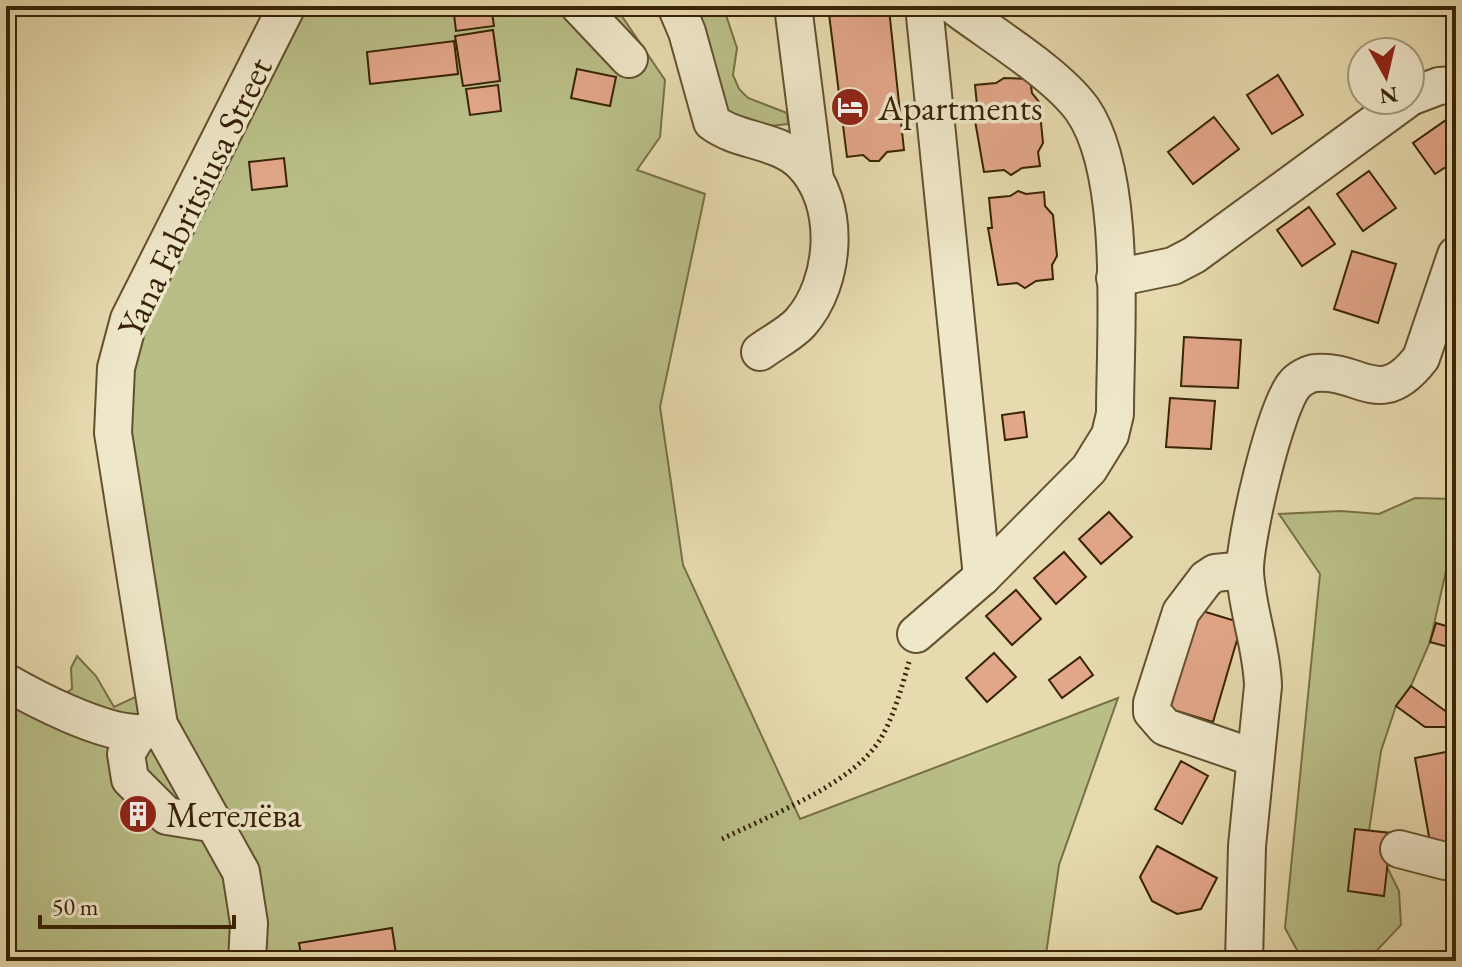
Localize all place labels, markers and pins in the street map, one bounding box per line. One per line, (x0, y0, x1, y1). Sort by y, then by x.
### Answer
place label: Apartments (877, 84, 1043, 131)
hotel icon: Apartments (829, 86, 871, 128)
place label: Метелёва (166, 791, 302, 838)
building icon: Метелёва (117, 793, 159, 835)

